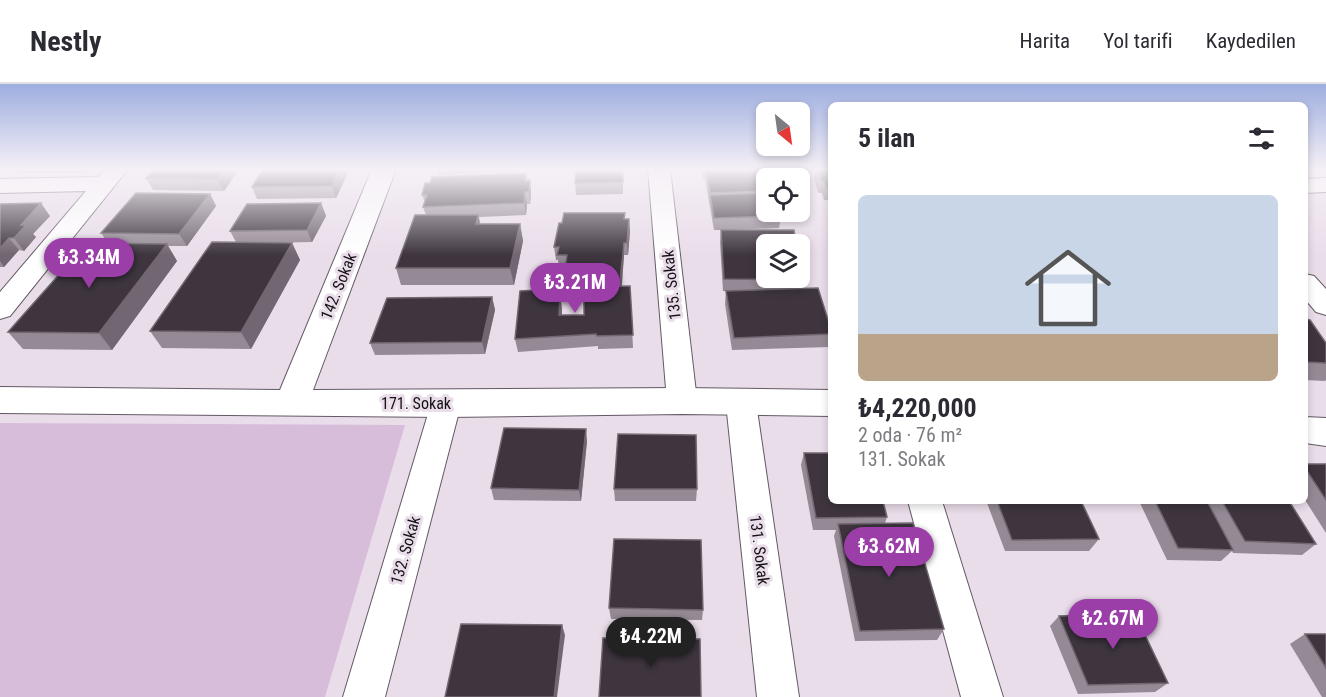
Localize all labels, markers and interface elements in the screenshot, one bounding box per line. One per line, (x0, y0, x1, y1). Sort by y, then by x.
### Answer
text: Nestly (30, 25, 101, 58)
text: Harita (1020, 29, 1070, 53)
text: Yol tarifi (1103, 29, 1173, 53)
text: Kaydedilen (1206, 29, 1296, 53)
north arrow (756, 102, 810, 156)
map controls (756, 102, 810, 288)
icon: filters (1245, 122, 1278, 155)
text: 5 ilan (858, 123, 915, 153)
button: locate (756, 168, 810, 222)
button: layers (756, 234, 810, 288)
icon: home (1014, 234, 1122, 342)
pin: ₺3.34M (40, 238, 138, 289)
text: ₺3.34M (58, 245, 120, 269)
street label: 135. Sokak (658, 248, 685, 321)
street label: 142. Sokak (317, 249, 361, 322)
pin: ₺3.21M (526, 263, 624, 314)
text: ₺3.21M (544, 270, 606, 294)
text: ₺4,220,000 (858, 393, 977, 423)
street label: 171. Sokak (381, 394, 452, 413)
text: 2 oda · 76 m² (858, 423, 962, 447)
text: 131. Sokak (858, 447, 946, 471)
street label: 132. Sokak (387, 513, 424, 586)
street label: 131. Sokak (746, 514, 773, 587)
pin: ₺3.62M (840, 527, 938, 578)
text: ₺3.62M (858, 534, 920, 558)
pin: ₺2.67M (1064, 599, 1162, 650)
text: ₺2.67M (1082, 606, 1144, 630)
pin: ₺4.22M (602, 617, 700, 668)
text: ₺4.22M (620, 624, 682, 648)

